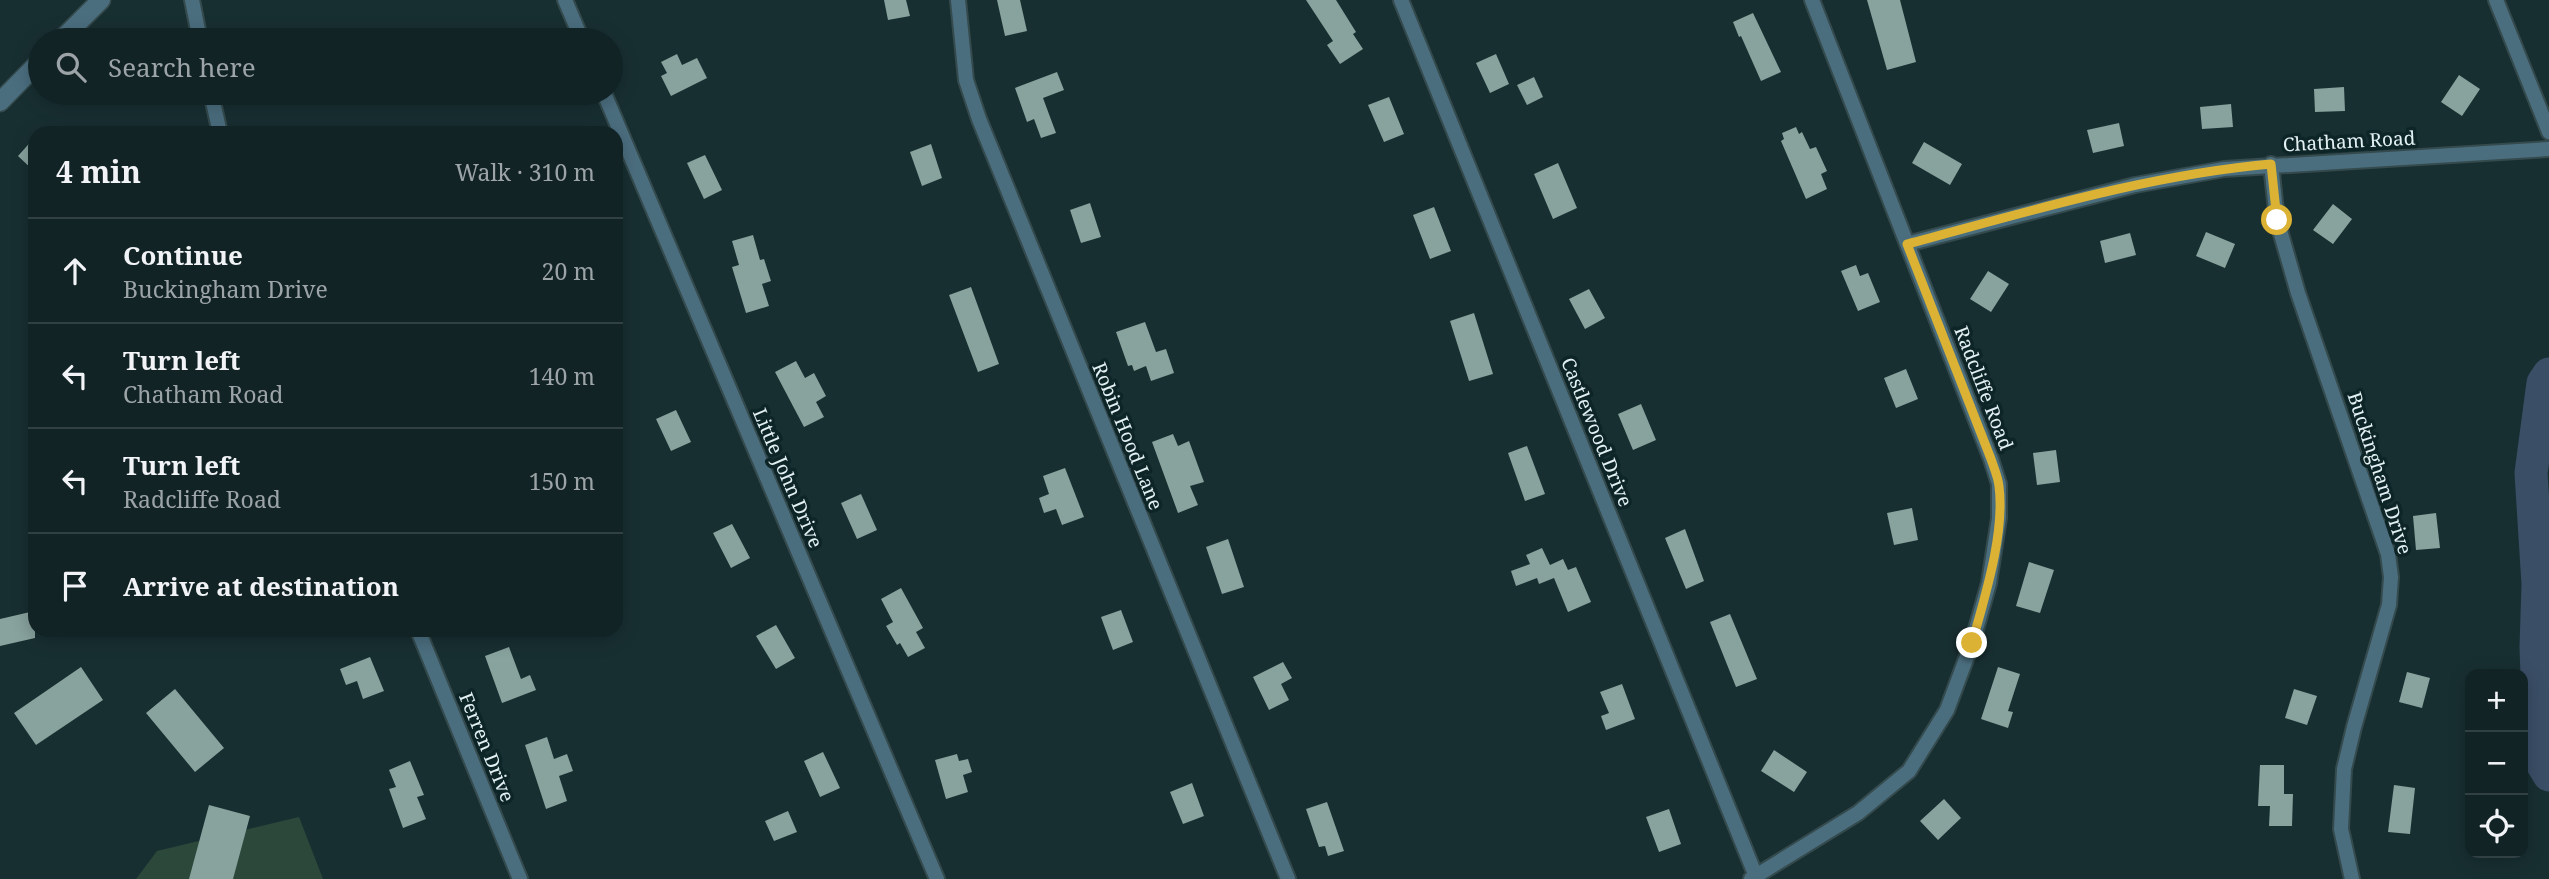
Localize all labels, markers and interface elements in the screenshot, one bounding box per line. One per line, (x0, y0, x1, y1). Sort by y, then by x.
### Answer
search box (28, 28, 623, 105)
icon: search (52, 48, 90, 86)
text: Search here (108, 49, 256, 85)
street label: Chatham Road (2282, 125, 2416, 157)
text: 4 min (56, 151, 141, 192)
text: Walk · 310 m (455, 156, 595, 188)
route start (2261, 204, 2292, 235)
text: Continue (123, 237, 243, 273)
icon: ahead (56, 252, 94, 290)
text: 20 m (542, 255, 595, 287)
text: Buckingham Drive (123, 273, 328, 305)
street label: Radcliffe Road (1948, 322, 2020, 454)
text: Turn left (123, 342, 240, 378)
street label: Castlewood Drive (1555, 354, 1639, 510)
icon: left (56, 357, 94, 395)
street label: Robin Hood Lane (1087, 358, 1169, 514)
text: 140 m (529, 360, 595, 392)
text: Chatham Road (123, 378, 283, 410)
street label: Buckingham Drive (2341, 389, 2419, 557)
street label: Little John Drive (747, 404, 829, 552)
text: Turn left (123, 447, 240, 483)
icon: left (56, 462, 94, 500)
text: 150 m (529, 465, 595, 497)
text: Radcliffe Road (123, 483, 281, 515)
icon: arrive (56, 567, 94, 605)
text: Arrive at destination (123, 568, 399, 604)
route end (1956, 627, 1987, 658)
map controls (2465, 669, 2528, 858)
button: + (2465, 669, 2528, 732)
street label: Ferren Drive (453, 688, 521, 806)
button: − (2465, 732, 2528, 795)
button: locate (2465, 795, 2528, 858)

